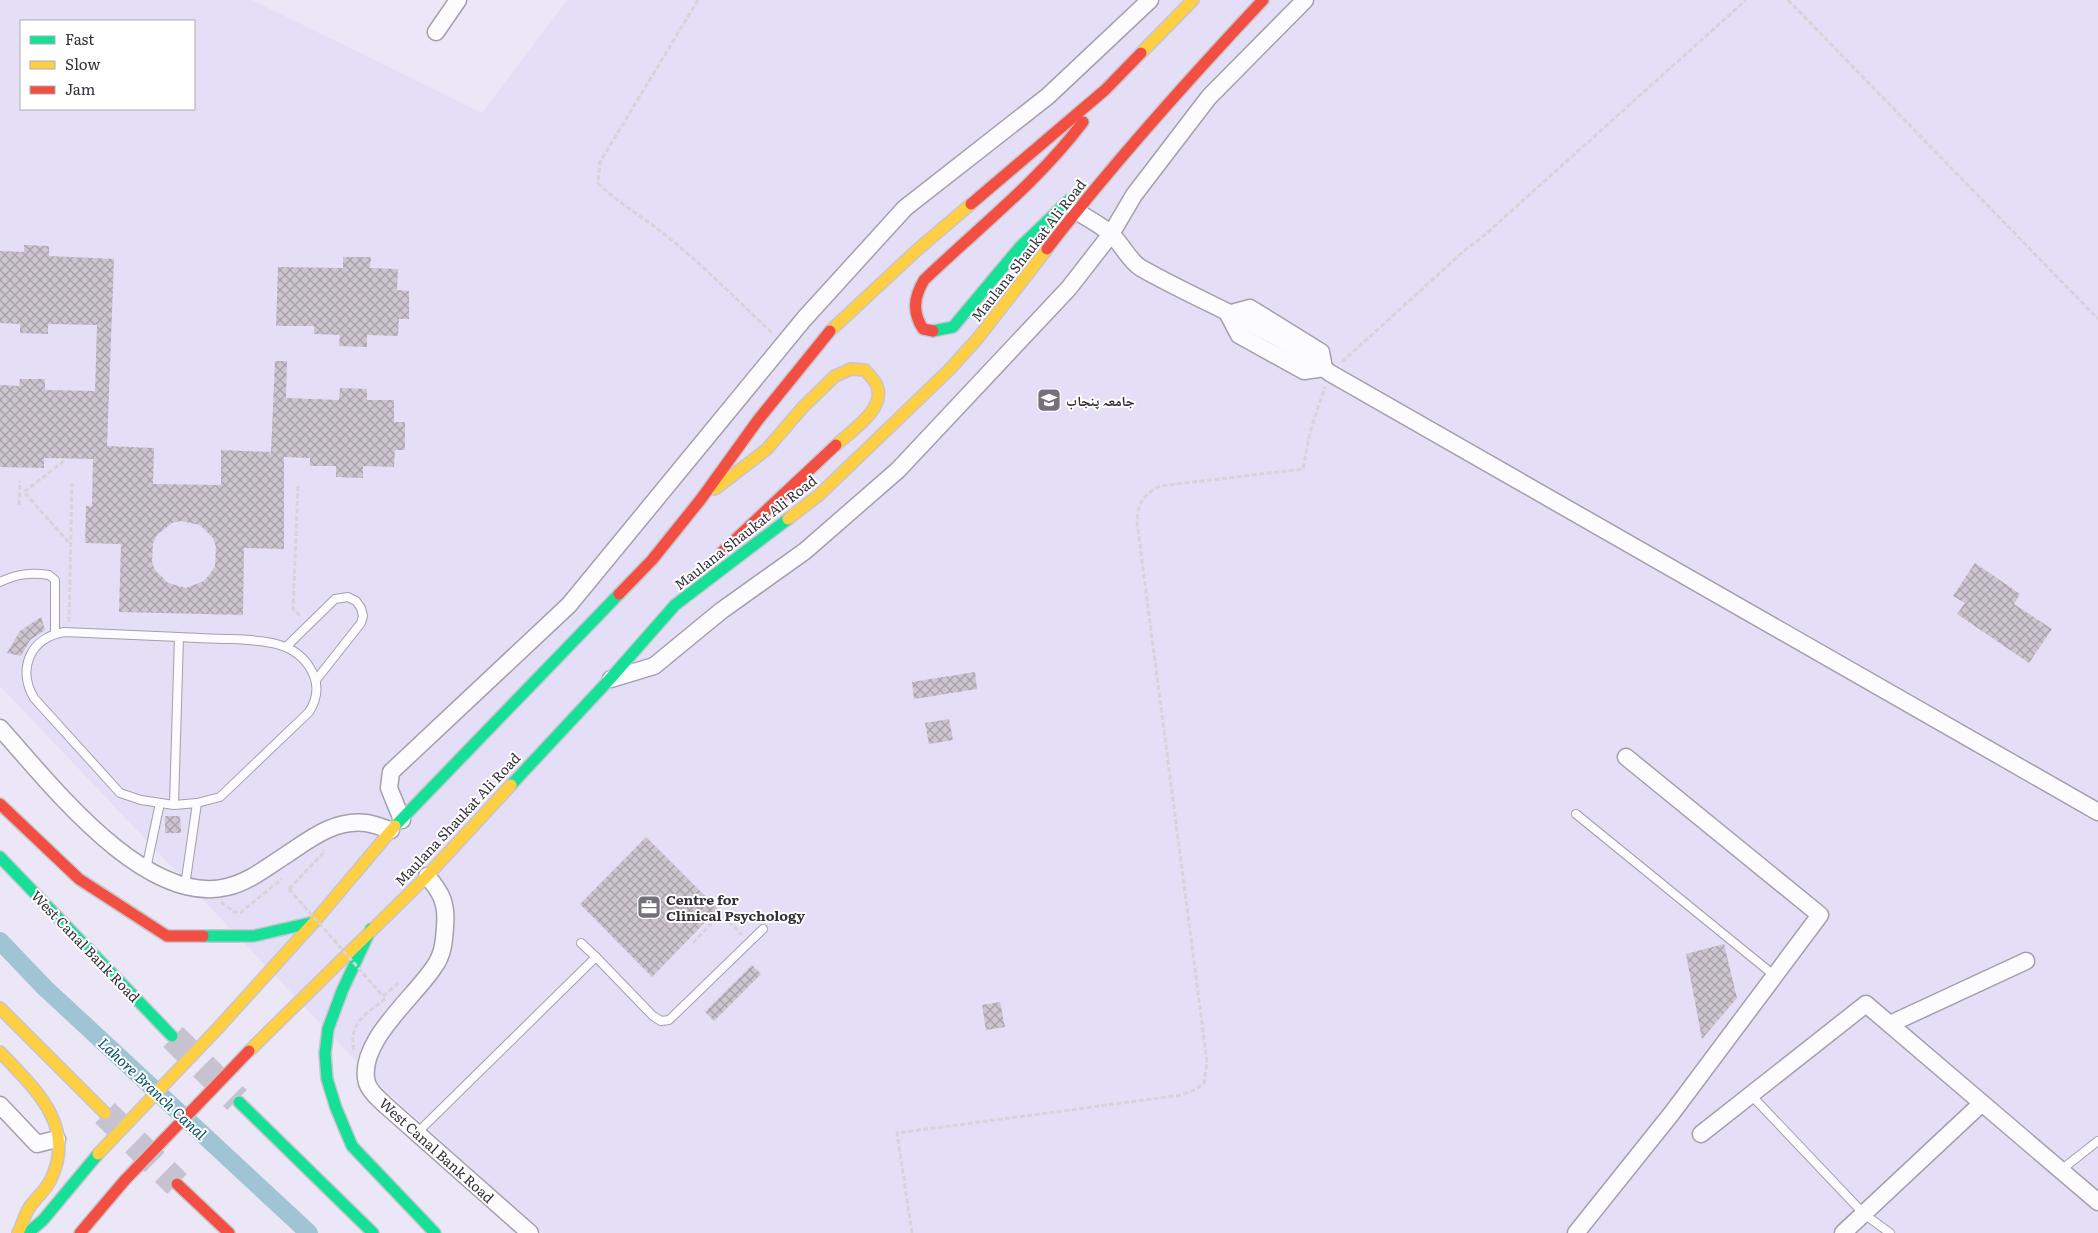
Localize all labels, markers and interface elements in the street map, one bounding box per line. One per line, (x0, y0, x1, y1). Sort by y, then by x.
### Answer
legend (20, 20, 195, 110)
text: Fast (65, 27, 94, 50)
text: Slow (65, 52, 100, 75)
text: Jam (65, 77, 96, 100)
street label: Maulana Shaukat Ali Road (966, 174, 1090, 325)
school or university icon: جامعہ پنجاب (1036, 387, 1062, 413)
place label: جامعہ پنجاب (1066, 390, 1135, 410)
street label: Maulana Shaukat Ali Road (670, 470, 821, 594)
street label: Maulana Shaukat Ali Road (390, 748, 525, 890)
street label: West Canal Bank Road (27, 886, 145, 1007)
place label: Centre for Clinical Psychology (666, 889, 806, 925)
office icon: Centre for Clinical Psychology (636, 894, 662, 920)
water label: Lahore Branch Canal (94, 1031, 213, 1145)
street label: West Canal Bank Road (375, 1093, 499, 1207)

